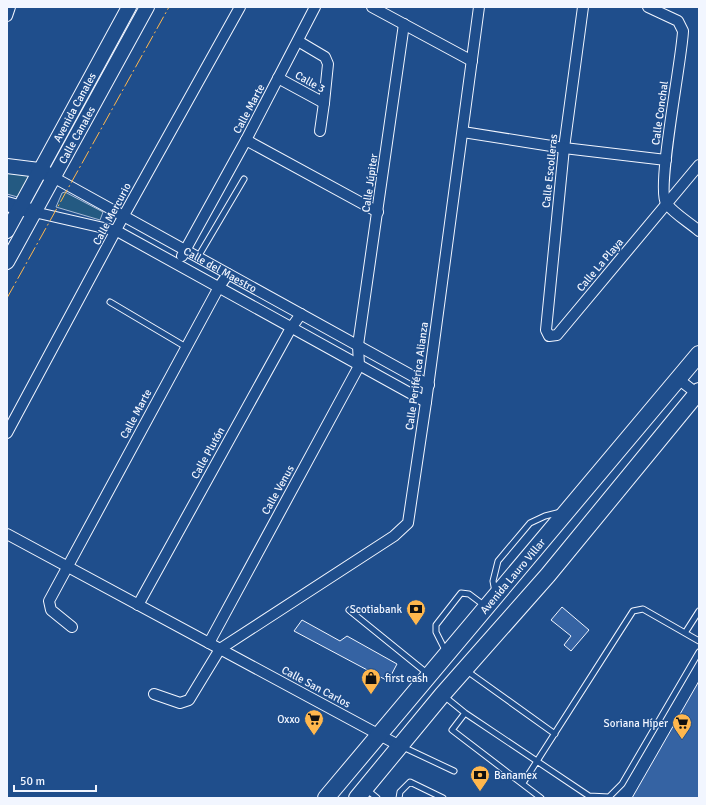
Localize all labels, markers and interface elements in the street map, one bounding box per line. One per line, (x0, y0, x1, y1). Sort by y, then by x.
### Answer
street label: Calle 3 (293, 68, 327, 96)
street label: Avenida Canales (50, 70, 99, 144)
street label: Calle Conchal (649, 80, 671, 146)
street label: Calle Marte (231, 82, 267, 136)
street label: Calle Canales (56, 104, 98, 166)
street label: Calle Escolleras (540, 133, 560, 209)
street label: Calle Júpiter (359, 153, 381, 213)
street label: Calle Mercurio (90, 180, 134, 247)
street label: Calle La Playa (574, 235, 626, 294)
street label: Calle del Maestro (181, 244, 259, 295)
street label: Calle Periférica Alianza (403, 321, 431, 431)
street label: Calle Marte (118, 387, 154, 441)
street label: Calle Plutón (188, 425, 228, 481)
street label: Calle Venus (259, 463, 297, 517)
street label: Avenida Lauro Villar (477, 536, 548, 616)
bank icon: Scotiabank (405, 598, 427, 626)
place label: Scotiabank (350, 603, 402, 616)
street label: Calle San Carlos (279, 663, 353, 711)
shop icon: first cash (360, 667, 382, 695)
place label: first cash (385, 672, 428, 685)
supermarket icon: Oxxo (303, 708, 325, 736)
supermarket icon: Soriana Híper (671, 712, 693, 740)
place label: Oxxo (277, 713, 300, 726)
place label: Soriana Híper (604, 717, 668, 730)
bank icon: Banamex (469, 764, 491, 792)
scale bar (14, 767, 96, 793)
place label: Banamex (494, 769, 537, 782)
text: 50 m (20, 774, 45, 789)

